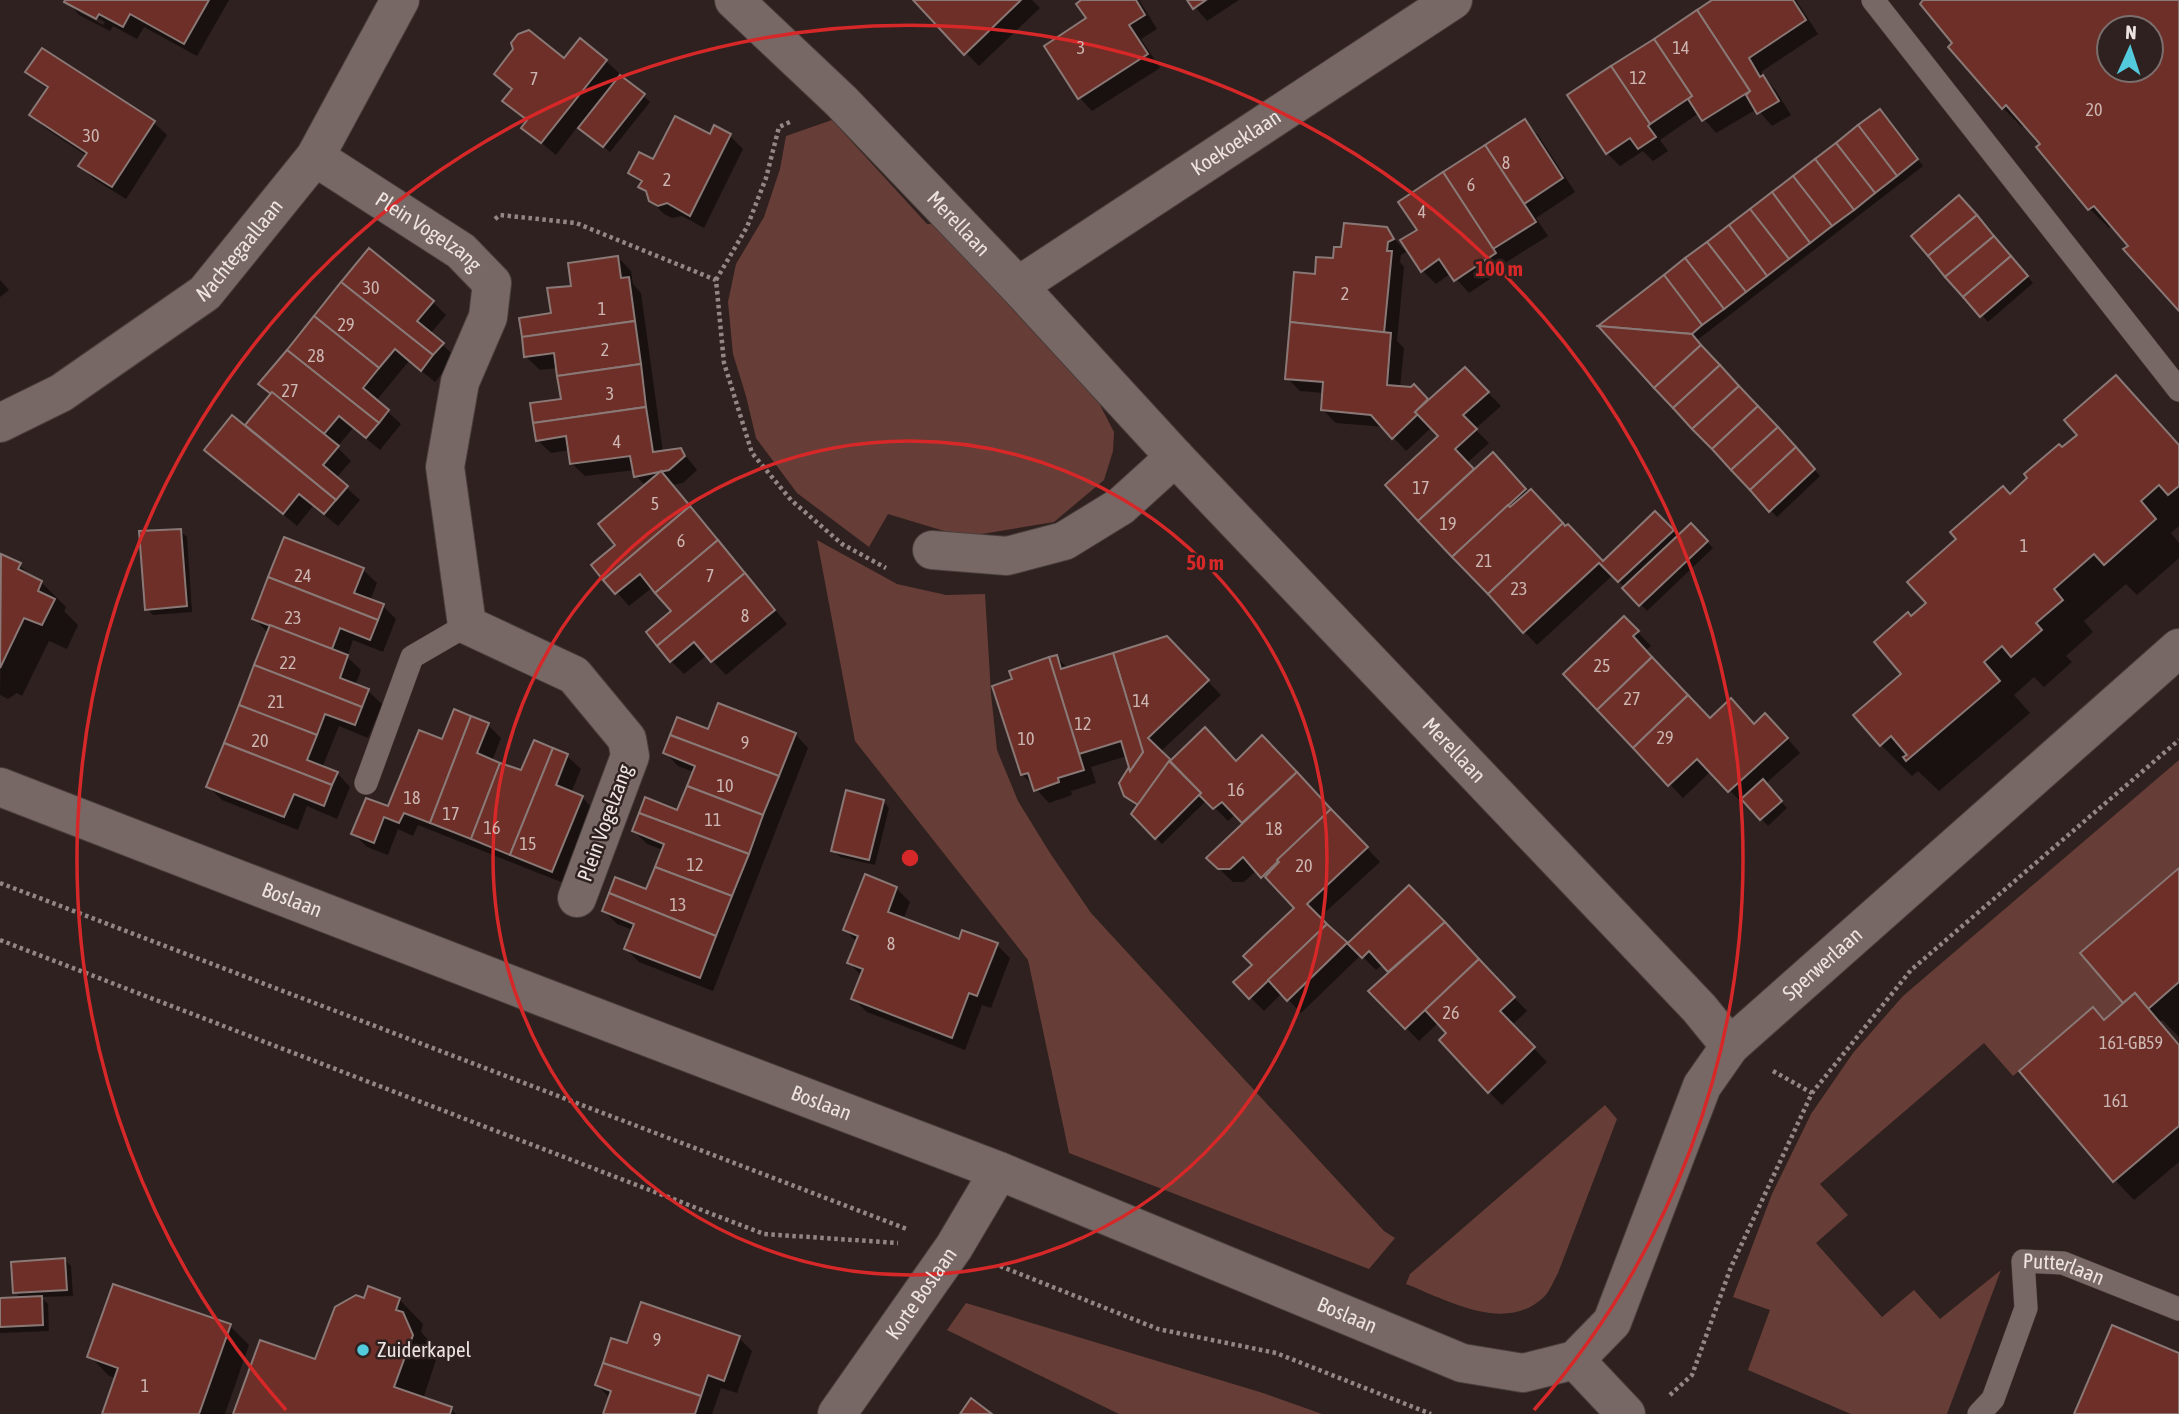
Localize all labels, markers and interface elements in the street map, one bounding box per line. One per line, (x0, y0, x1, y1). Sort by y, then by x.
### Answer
north arrow (2095, 14, 2165, 84)
text: N (2125, 21, 2137, 43)
house number: 3 (1077, 37, 1085, 58)
house number: 14 (1673, 37, 1689, 58)
house number: 12 (1630, 67, 1646, 88)
house number: 7 (530, 68, 538, 89)
house number: 20 (2086, 99, 2102, 120)
street label: Koekoeklaan (1186, 104, 1285, 180)
house number: 30 (83, 125, 99, 146)
house number: 8 (1502, 152, 1510, 173)
house number: 2 (663, 169, 671, 190)
house number: 6 (1467, 174, 1475, 195)
street label: Plein Vogelzang (372, 186, 487, 276)
street label: Merellaan (923, 186, 996, 260)
street label: Nachtegaallaan (191, 194, 287, 306)
house number: 4 (1418, 201, 1426, 222)
text: 100 m (1475, 256, 1523, 280)
house number: 30 (363, 277, 379, 298)
house number: 2 (1341, 283, 1349, 304)
house number: 1 (598, 298, 606, 319)
house number: 29 (338, 314, 354, 335)
house number: 2 (601, 339, 609, 360)
house number: 28 (308, 345, 324, 366)
house number: 27 (282, 380, 298, 401)
house number: 3 (606, 383, 614, 404)
house number: 4 (613, 431, 621, 452)
house number: 17 (1413, 477, 1429, 498)
house number: 5 (651, 493, 659, 514)
house number: 19 (1440, 513, 1456, 534)
house number: 6 (677, 530, 685, 551)
house number: 1 (2020, 535, 2028, 556)
text: 50 m (1186, 550, 1224, 574)
house number: 21 (1476, 550, 1492, 571)
house number: 24 (295, 565, 311, 586)
house number: 7 (706, 565, 714, 586)
house number: 23 (1511, 578, 1527, 599)
house number: 8 (741, 605, 749, 626)
house number: 23 (285, 607, 301, 628)
house number: 22 (280, 652, 296, 673)
house number: 25 (1594, 655, 1610, 676)
house number: 27 (1624, 688, 1640, 709)
house number: 14 (1133, 690, 1149, 711)
house number: 21 (268, 691, 284, 712)
street label: Merellaan (1418, 712, 1491, 787)
house number: 12 (1075, 713, 1091, 734)
house number: 29 (1657, 727, 1673, 748)
house number: 10 (1018, 728, 1034, 749)
house number: 20 (252, 730, 268, 751)
house number: 9 (741, 732, 749, 753)
street label: Plein Vogelzang (572, 761, 636, 884)
house number: 10 (717, 775, 733, 796)
house number: 16 (1228, 779, 1244, 800)
house number: 18 (404, 787, 420, 808)
house number: 17 (443, 803, 459, 824)
house number: 11 (705, 809, 721, 830)
house number: 16 (484, 817, 500, 838)
house number: 18 (1266, 818, 1282, 839)
house number: 15 (520, 833, 536, 854)
centre of rings (898, 846, 922, 870)
house number: 12 (687, 854, 703, 875)
house number: 20 (1296, 855, 1312, 876)
street label: Boslaan (259, 877, 326, 922)
house number: 13 (670, 894, 686, 915)
street label: Sperwerlaan (1777, 922, 1866, 1005)
house number: 8 (887, 933, 895, 954)
house number: 26 (1443, 1002, 1459, 1023)
house number: 161-GB59 (2099, 1032, 2163, 1053)
street label: Boslaan (788, 1080, 855, 1125)
house number: 161 (2103, 1090, 2129, 1111)
street label: Korte Boslaan (880, 1242, 961, 1344)
street label: Putterlaan (2022, 1248, 2108, 1289)
street label: Boslaan (1314, 1291, 1381, 1337)
house number: 9 (653, 1329, 661, 1350)
place label: Zuiderkapel (377, 1337, 472, 1361)
marker: Zuiderkapel (355, 1342, 371, 1358)
house number: 1 (141, 1375, 149, 1396)

